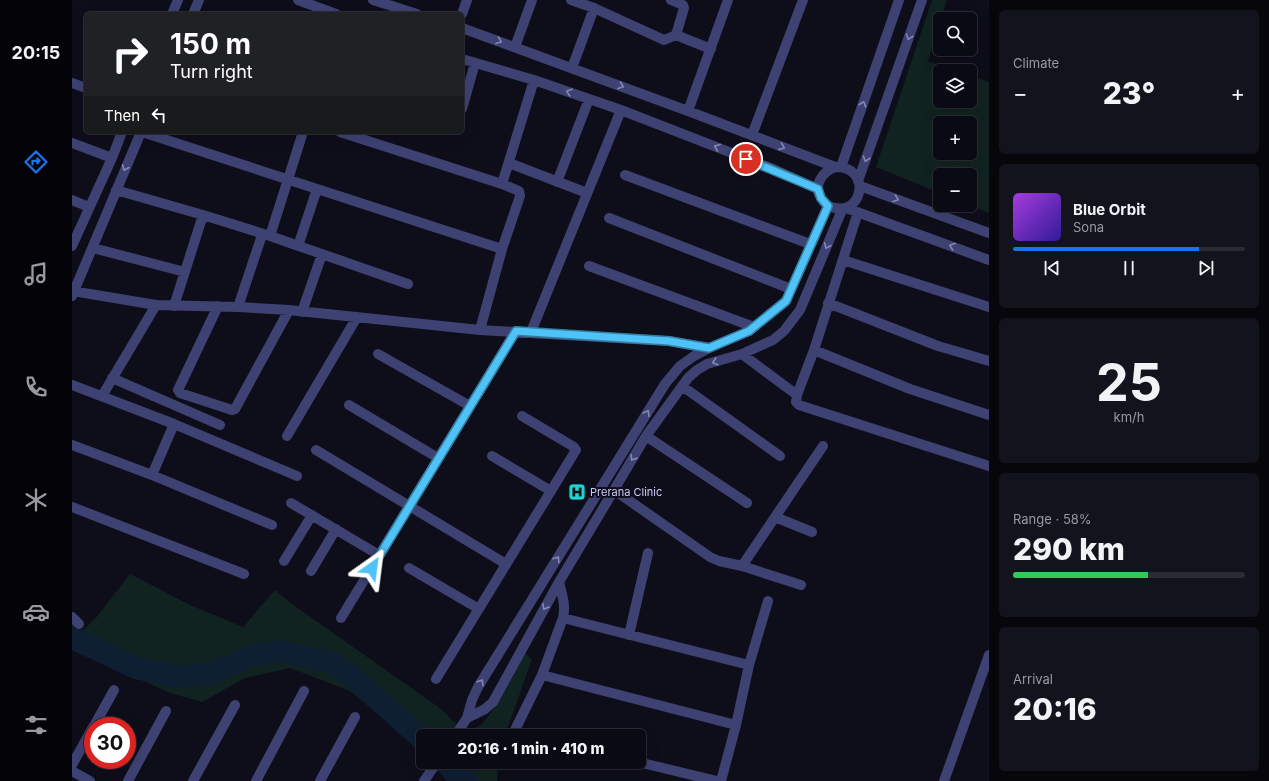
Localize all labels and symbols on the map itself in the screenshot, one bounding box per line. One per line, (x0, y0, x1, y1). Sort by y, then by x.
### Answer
one-way arrow (906, 33, 914, 40)
one-way arrow (495, 37, 502, 45)
one-way arrow (617, 82, 624, 90)
one-way arrow (566, 89, 573, 97)
one-way arrow (858, 100, 867, 107)
pin (729, 142, 763, 176)
one-way arrow (778, 142, 785, 150)
one-way arrow (714, 144, 721, 152)
one-way arrow (862, 156, 871, 163)
one-way arrow (122, 164, 130, 171)
one-way arrow (893, 195, 900, 203)
one-way arrow (823, 242, 831, 249)
one-way arrow (949, 243, 956, 251)
one-way arrow (712, 357, 719, 366)
one-way arrow (643, 410, 650, 417)
one-way arrow (630, 454, 637, 461)
hospital icon: Prerana Clinic (567, 482, 587, 502)
place label: Prerana Clinic (590, 485, 662, 499)
position arrow (351, 547, 393, 589)
one-way arrow (552, 556, 560, 563)
one-way arrow (543, 603, 550, 610)
one-way arrow (477, 679, 484, 686)
speed limit sign: 30 (84, 717, 136, 769)

